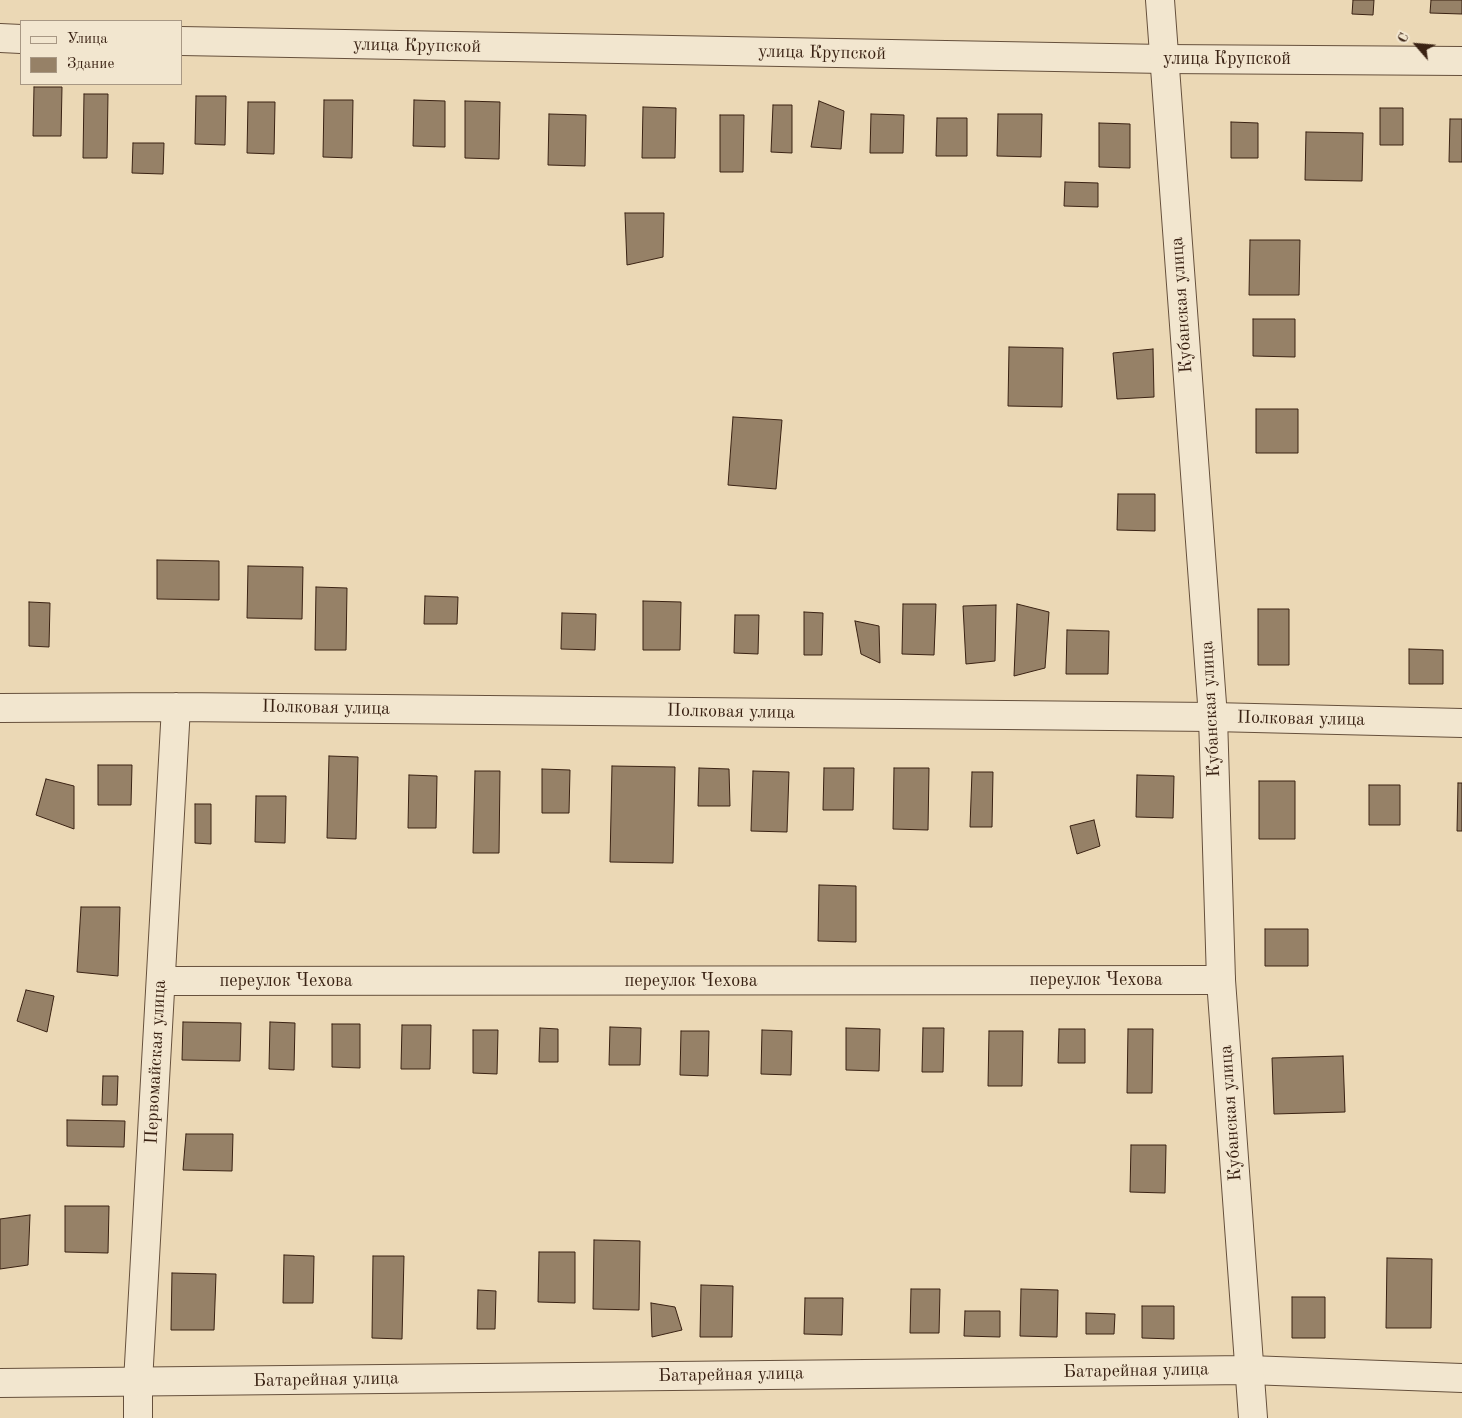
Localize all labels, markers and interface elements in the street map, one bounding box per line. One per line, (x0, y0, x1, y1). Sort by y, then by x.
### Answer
legend (20, 20, 182, 85)
north arrow (1392, 20, 1442, 70)
text: С (1395, 31, 1412, 45)
text: Улица (67, 32, 108, 47)
street label: улица Крупской (353, 34, 481, 58)
street label: улица Крупской (758, 41, 886, 65)
street label: улица Крупской (1163, 48, 1291, 70)
text: Здание (67, 57, 114, 72)
street label: Кубанская улица (1166, 236, 1198, 374)
street label: Кубанская улица (1197, 640, 1225, 778)
street label: Полковая улица (262, 696, 390, 720)
street label: Полковая улица (667, 700, 795, 724)
street label: Полковая улица (1237, 707, 1365, 731)
street label: переулок Чехова (1029, 969, 1163, 991)
street label: переулок Чехова (219, 970, 353, 992)
street label: переулок Чехова (624, 970, 758, 992)
street label: Первомайская улица (141, 979, 171, 1145)
street label: Кубанская улица (1215, 1044, 1247, 1182)
street label: Батарейная улица (1063, 1359, 1209, 1383)
street label: Батарейная улица (658, 1363, 804, 1387)
street label: Батарейная улица (253, 1368, 399, 1392)

